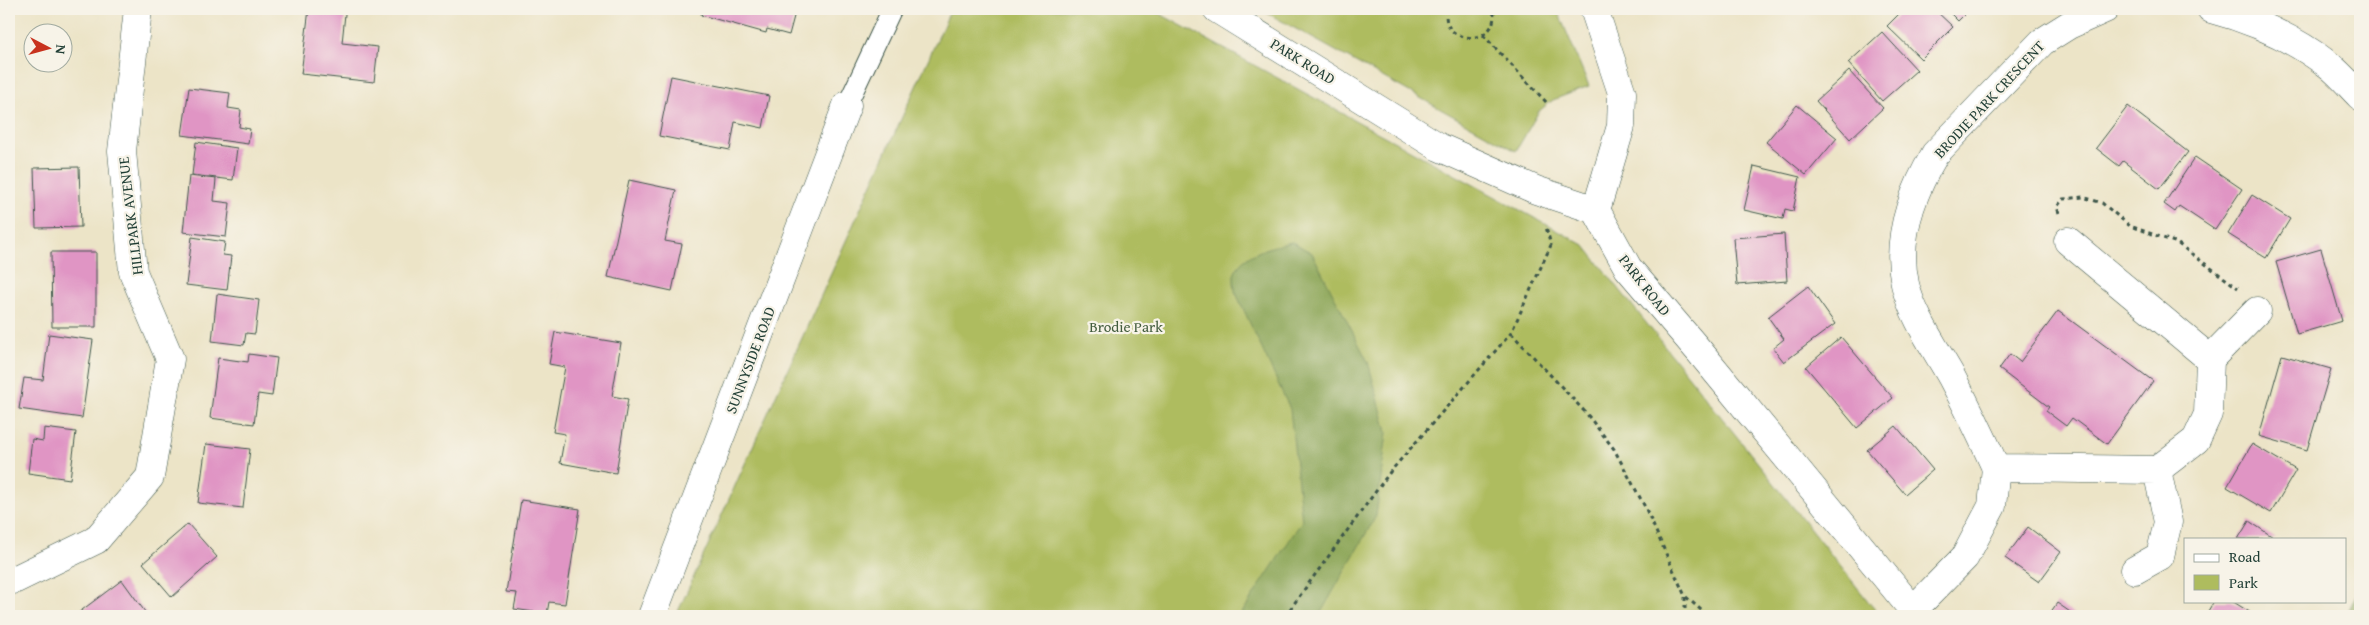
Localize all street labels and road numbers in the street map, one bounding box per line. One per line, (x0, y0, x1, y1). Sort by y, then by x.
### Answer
street label: PARK ROAD (1267, 33, 1339, 89)
street label: BRODIE PARK CRESCENT (1929, 35, 2049, 162)
street label: HILLPARK AVENUE (112, 155, 148, 276)
street label: PARK ROAD (1614, 250, 1676, 320)
street label: SUNNYSIDE ROAD (720, 303, 780, 417)

